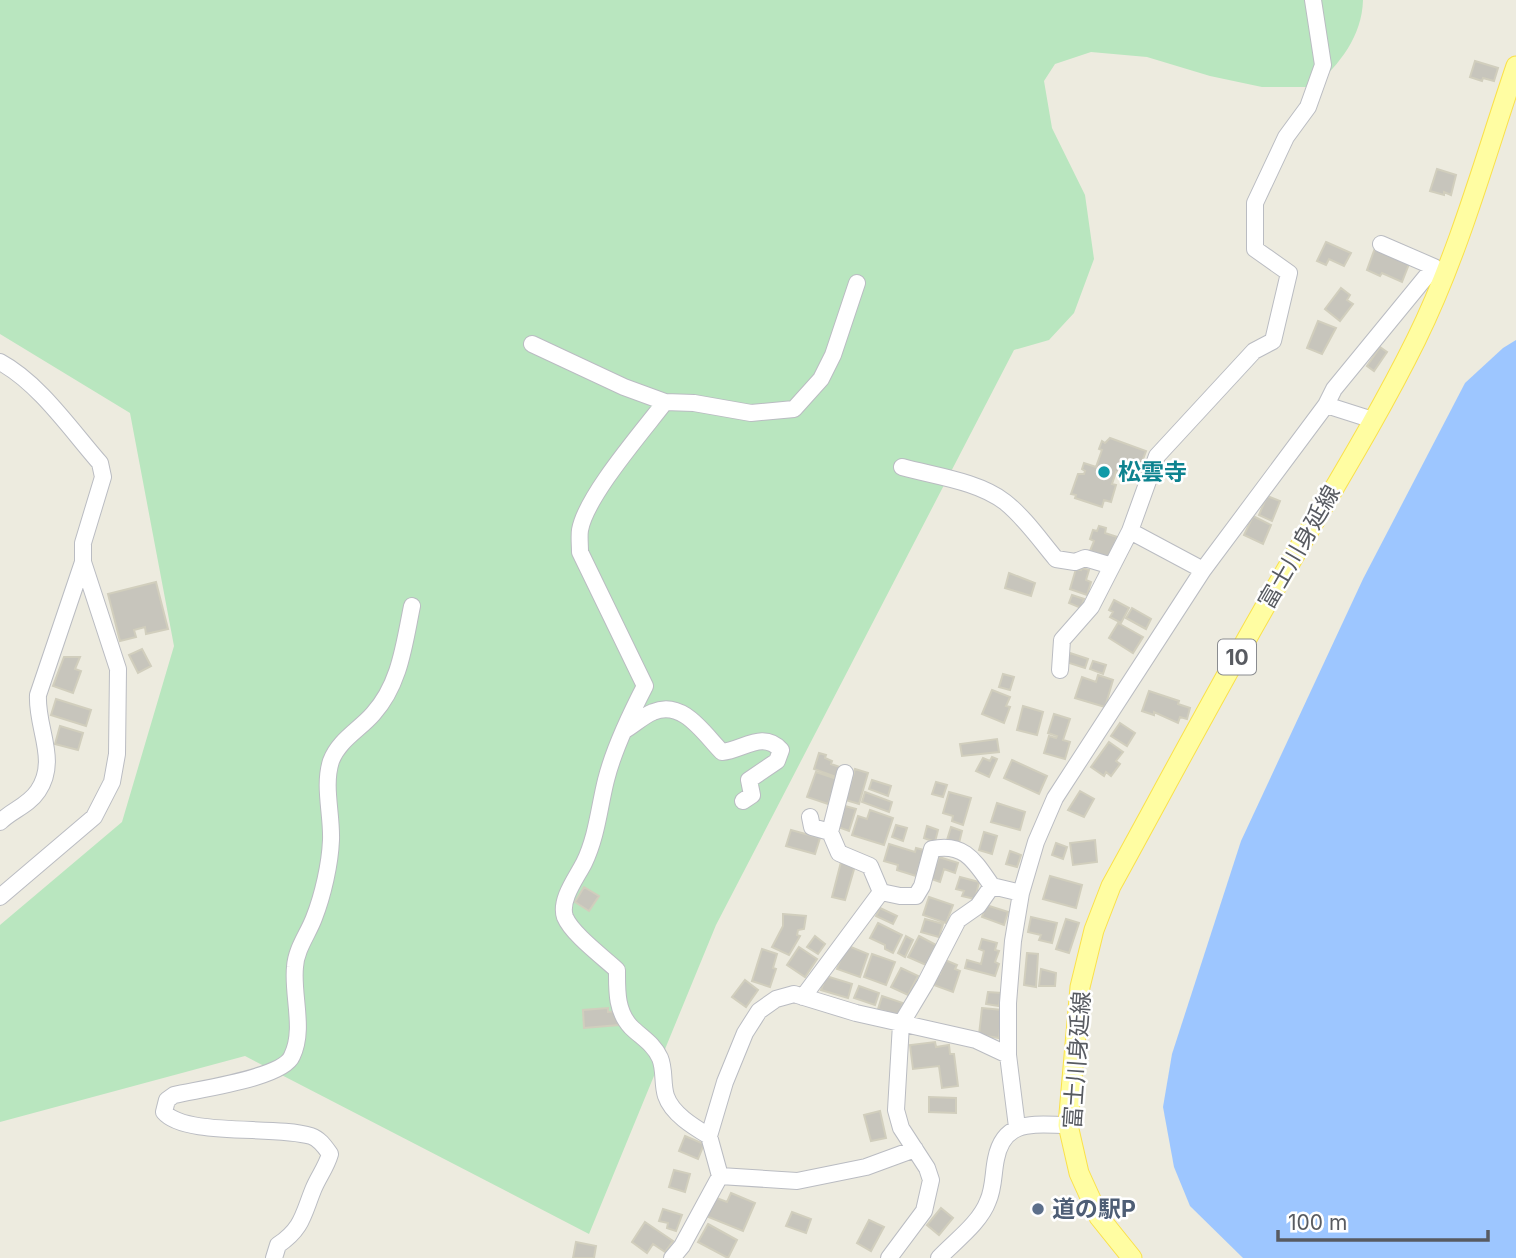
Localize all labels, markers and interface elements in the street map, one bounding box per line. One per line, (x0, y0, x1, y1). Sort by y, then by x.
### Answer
place label: 松雲寺 (1118, 458, 1187, 486)
marker: 松雲寺 (1096, 464, 1112, 480)
street label: 富士川身延線 (1252, 480, 1346, 614)
road number: 10 (1218, 640, 1256, 674)
street label: 富士川身延線 (1058, 990, 1096, 1130)
place label: 道の駅P (1052, 1195, 1136, 1223)
scale bar (1278, 1198, 1488, 1242)
marker: 道の駅P (1030, 1201, 1046, 1217)
text: 100 m (1288, 1210, 1347, 1235)

